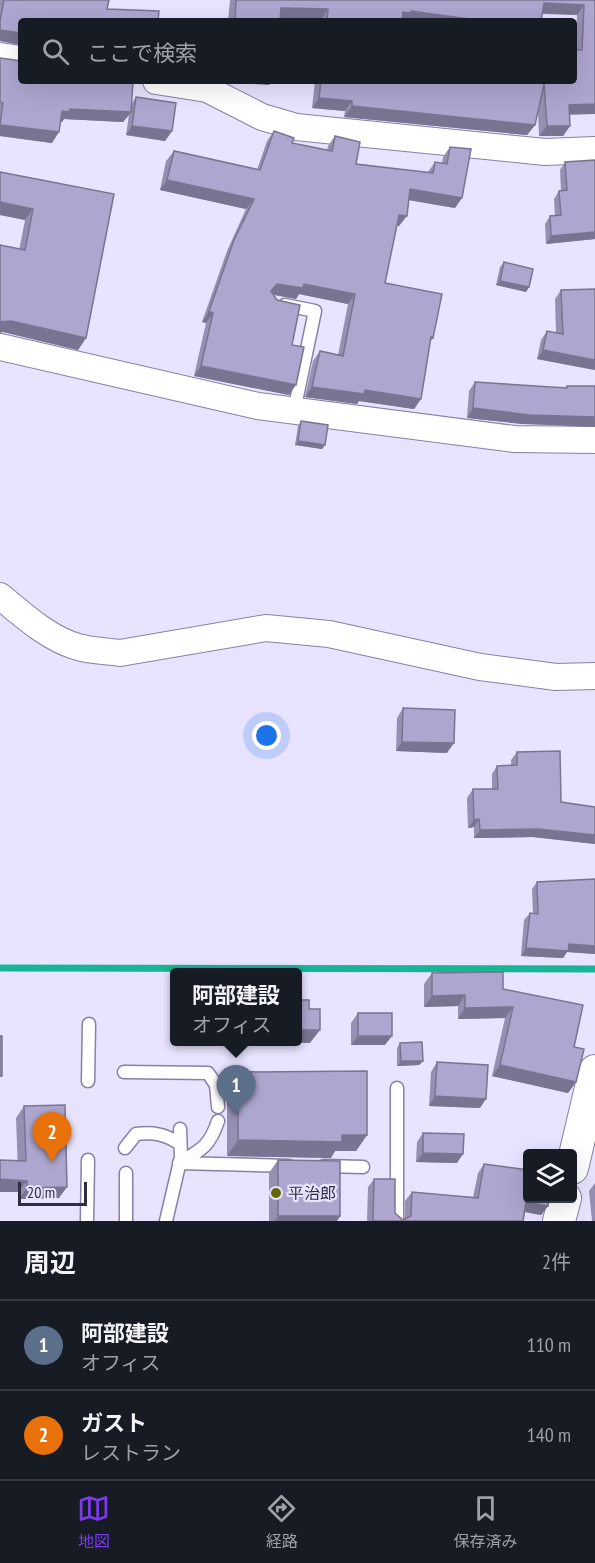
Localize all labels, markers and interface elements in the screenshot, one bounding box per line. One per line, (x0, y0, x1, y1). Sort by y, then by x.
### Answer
search box (18, 18, 577, 84)
icon: search (39, 35, 72, 68)
text: ここで検索 (87, 39, 197, 67)
your location (252, 721, 281, 750)
popup (170, 968, 302, 1046)
text: 阿部建設 (192, 981, 280, 1009)
text: オフィス (192, 1012, 272, 1038)
pin: 1 (216, 1066, 256, 1115)
pin: 2 (32, 1112, 72, 1162)
map controls (523, 1149, 577, 1203)
button: layers (523, 1149, 577, 1203)
scale bar (18, 1179, 87, 1206)
text: 20 m (27, 1182, 55, 1202)
place label: 平治郎 (288, 1183, 336, 1203)
marker: 平治郎 (269, 1186, 283, 1200)
text: 周辺 (24, 1246, 76, 1279)
text: 2件 (542, 1249, 571, 1275)
text: 阿部建設 (81, 1319, 169, 1347)
text: 1 (39, 1332, 48, 1358)
text: 110 m (527, 1332, 571, 1358)
text: オフィス (81, 1350, 161, 1376)
text: ガスト (81, 1409, 147, 1437)
text: 2 (39, 1422, 48, 1448)
text: 140 m (527, 1422, 571, 1448)
text: レストラン (81, 1440, 181, 1466)
tab: 地図 (77, 1492, 110, 1552)
tab: 経路 (265, 1492, 298, 1552)
tab: 保存済み (453, 1492, 517, 1552)

